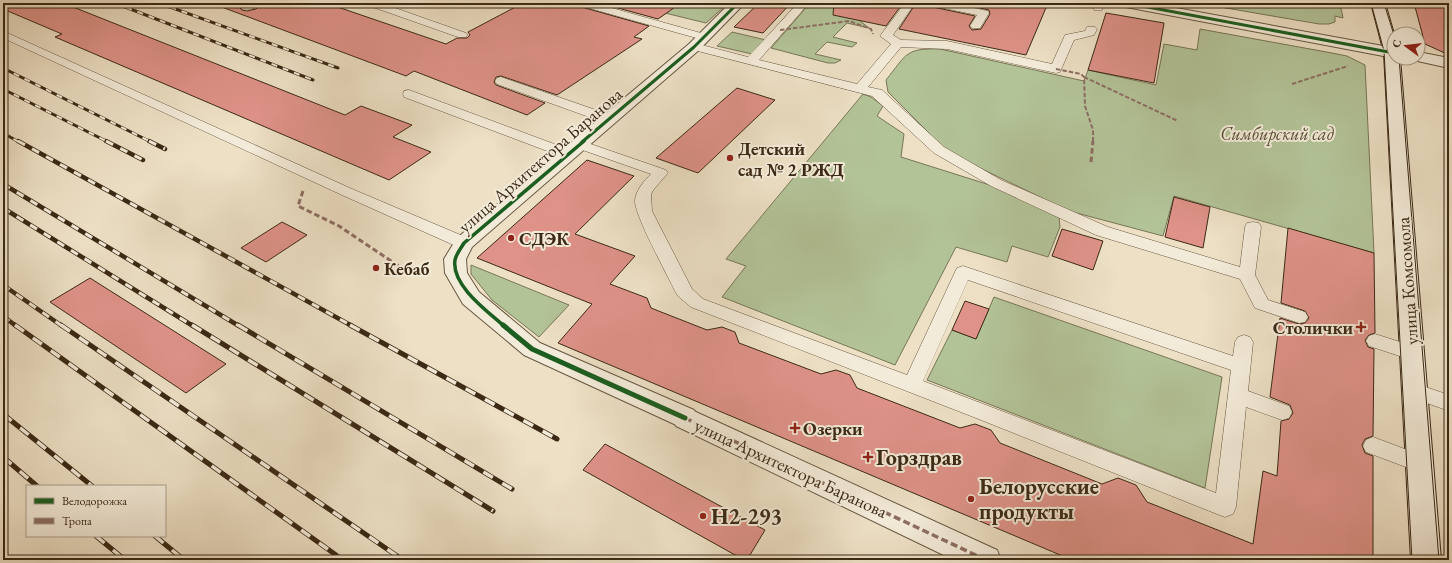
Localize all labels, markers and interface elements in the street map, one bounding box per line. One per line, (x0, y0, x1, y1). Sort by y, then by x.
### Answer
north arrow (1386, 26, 1426, 66)
text: С (1389, 38, 1404, 49)
street label: улица Архитектора Баранова (453, 82, 627, 238)
park label: Симбирский сад (1220, 122, 1335, 146)
place label: Детский сад № 2 РЖД (738, 137, 844, 181)
marker: Детский сад № 2 РЖД (725, 153, 735, 163)
street label: улица Комсомола (1391, 215, 1423, 346)
place label: СДЭК (519, 227, 569, 250)
marker: СДЭК (506, 233, 516, 243)
place label: Кебаб (384, 257, 430, 280)
marker: Кебаб (371, 263, 381, 273)
place label: Столички (1273, 316, 1353, 339)
marker: Столички (1356, 322, 1366, 332)
street label: улица Архитектора Баранова (691, 413, 892, 523)
place label: Озерки (803, 417, 863, 440)
marker: Озерки (790, 423, 800, 433)
place label: Горздрав (876, 443, 962, 472)
marker: Горздрав (863, 452, 873, 462)
place label: Белорусские продукты (979, 472, 1099, 526)
legend (26, 485, 166, 537)
text: Велодорожка (62, 493, 127, 509)
marker: Белорусские продукты (966, 494, 976, 504)
place label: H2-293 (711, 502, 782, 531)
marker: H2-293 (698, 511, 708, 521)
text: Тропа (62, 513, 92, 529)

